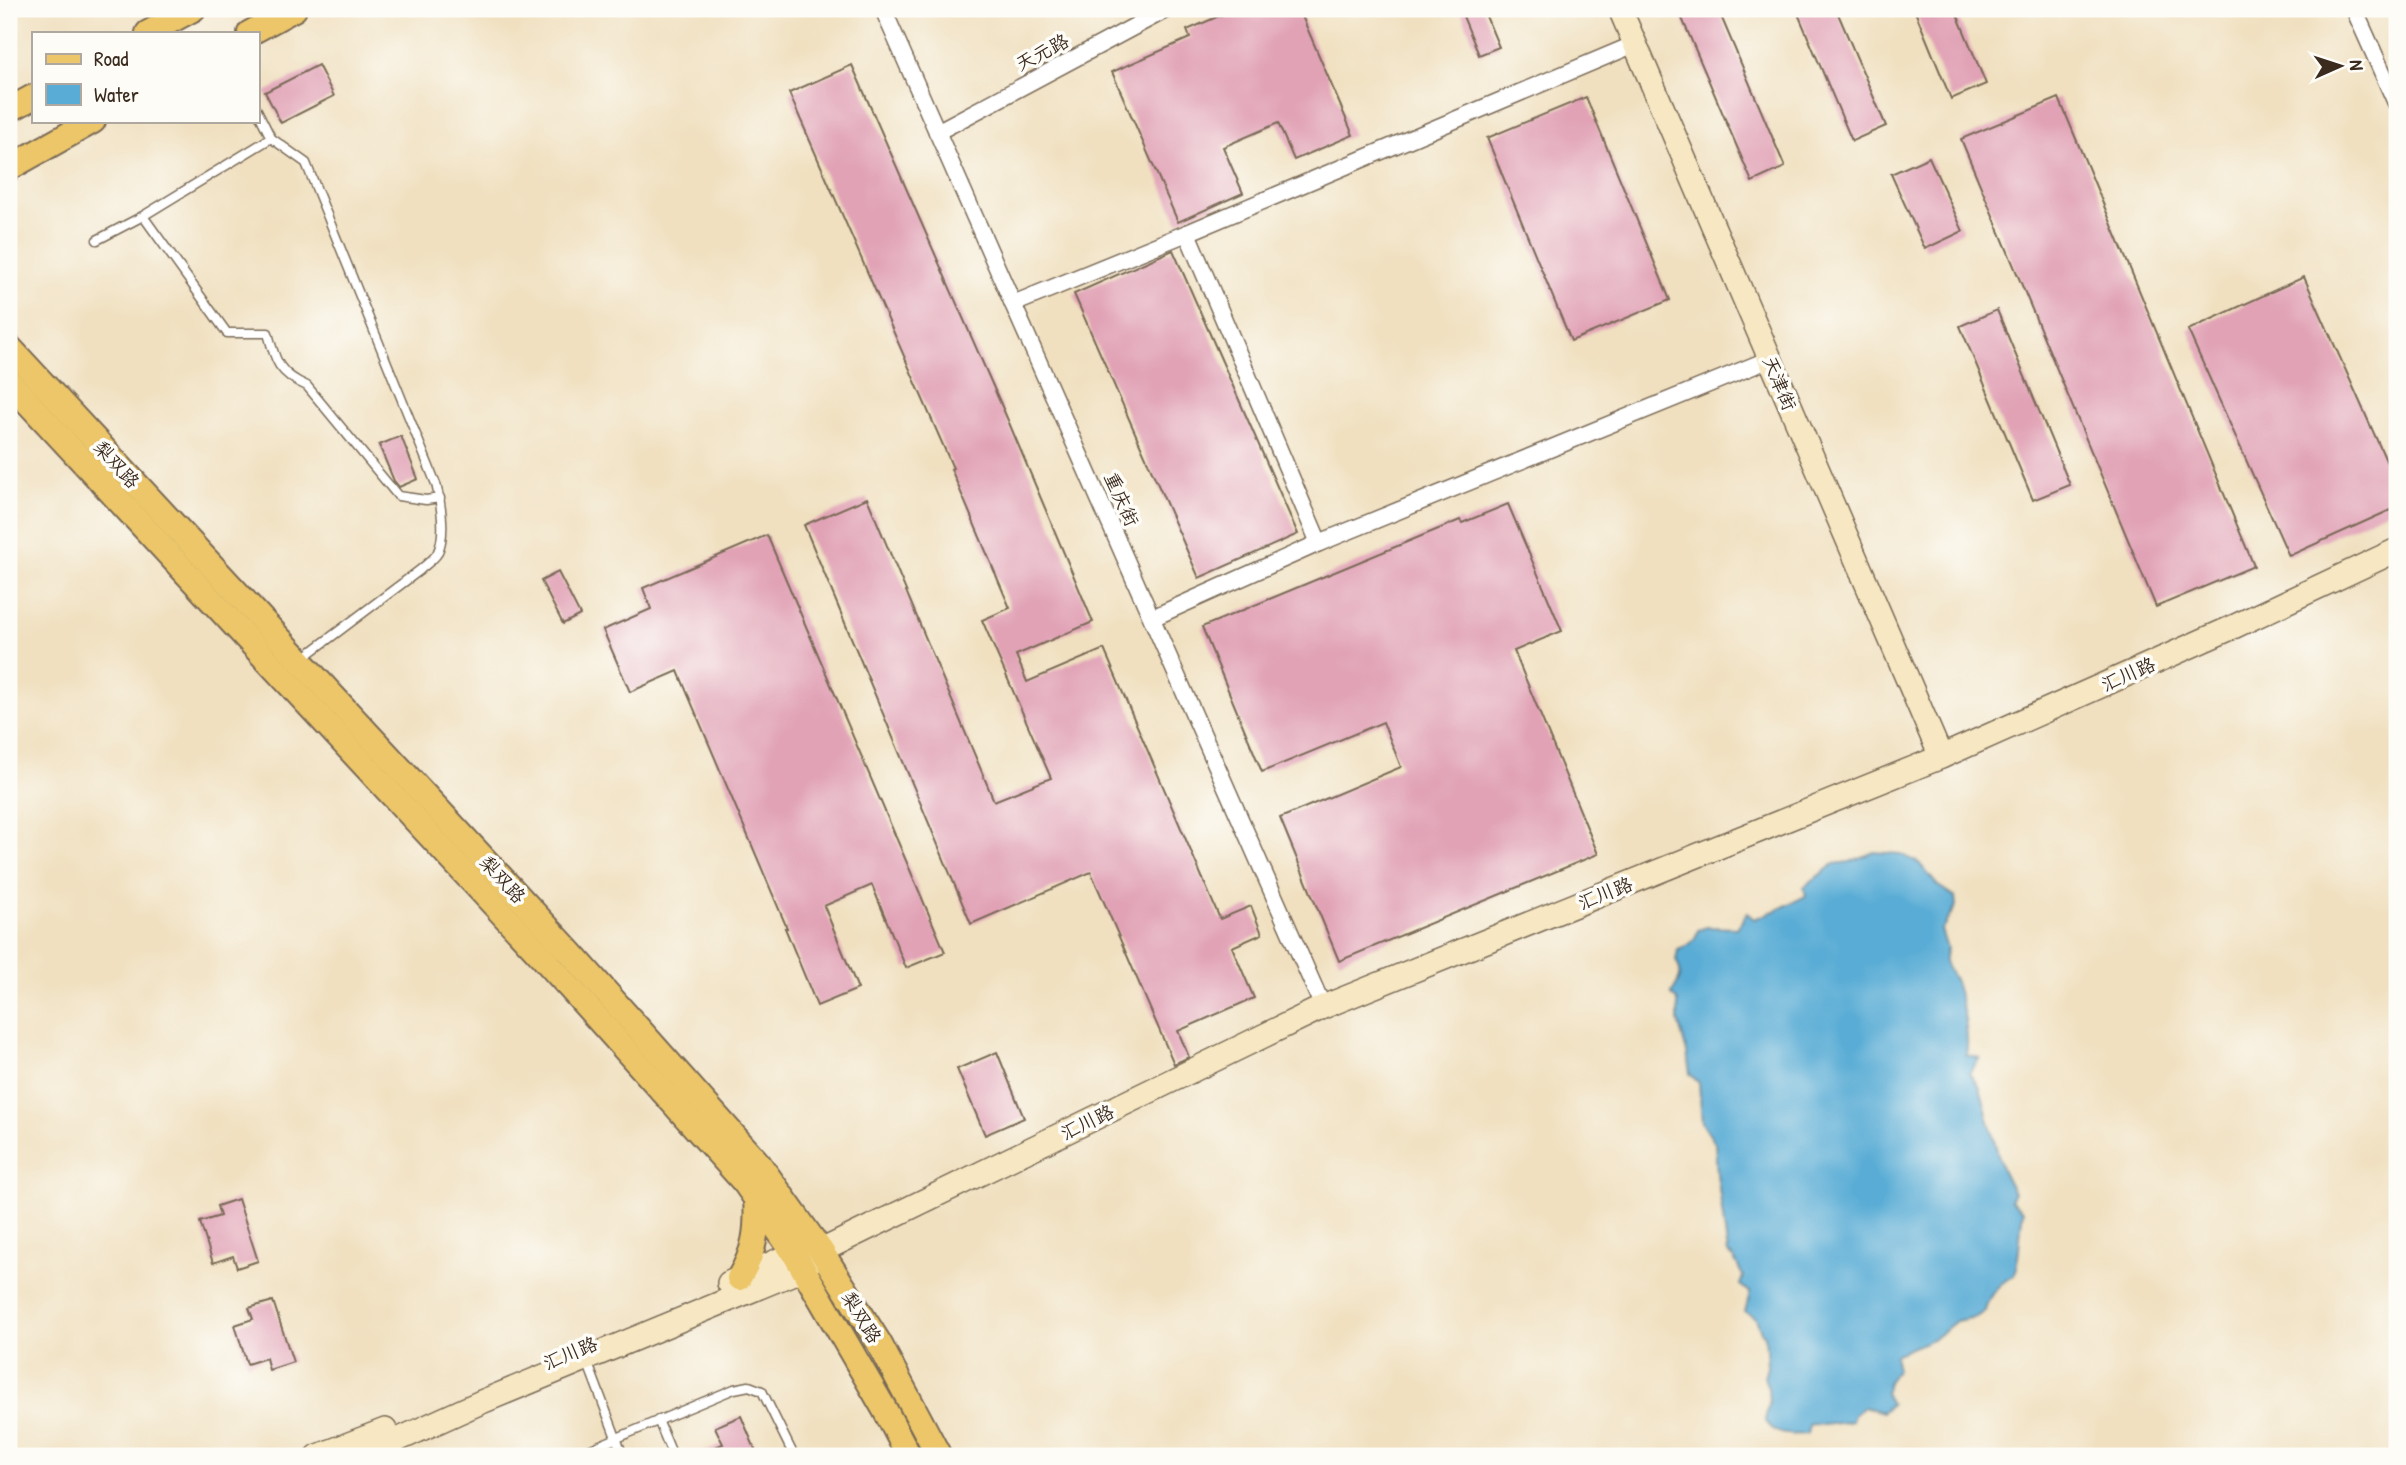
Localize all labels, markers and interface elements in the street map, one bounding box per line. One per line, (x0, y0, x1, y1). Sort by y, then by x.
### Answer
street label: 天元路 (1011, 27, 1073, 77)
legend (32, 32, 259, 122)
north arrow (2304, 32, 2374, 102)
text: Road (94, 44, 128, 73)
text: N (2344, 59, 2370, 71)
text: Water (94, 80, 139, 109)
street label: 天津街 (1757, 352, 1803, 414)
street label: 梨双路 (88, 434, 146, 494)
street label: 重庆街 (1099, 468, 1145, 530)
street label: 汇川路 (2097, 651, 2159, 697)
street label: 梨双路 (474, 849, 532, 909)
street label: 汇川路 (1574, 870, 1636, 916)
street label: 汇川路 (1056, 1098, 1118, 1146)
street label: 梨双路 (836, 1286, 888, 1348)
street label: 汇川路 (539, 1330, 601, 1376)

